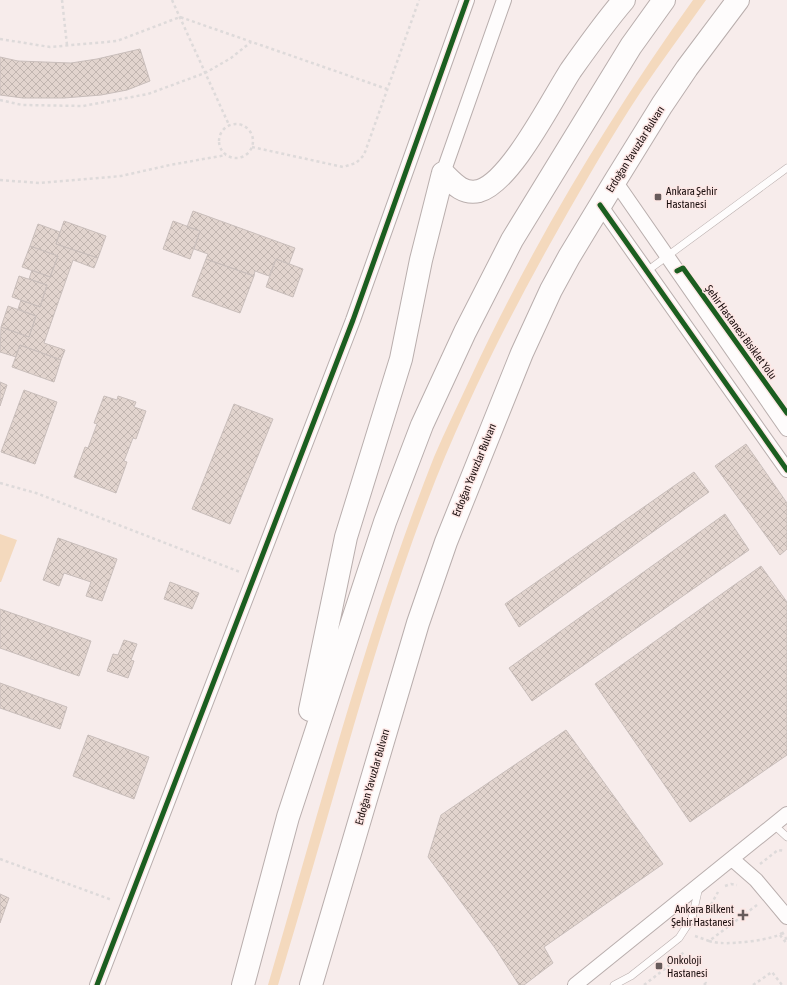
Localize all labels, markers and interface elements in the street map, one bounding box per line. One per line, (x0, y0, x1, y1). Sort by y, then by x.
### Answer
street label: Erdoğan Yavuzlar Bulvarı (604, 104, 666, 194)
place label: Ankara Şehir Hastanesi (666, 185, 718, 210)
marker: Ankara Şehir Hastanesi (653, 192, 663, 202)
street label: Şehir Hastanesi Bisiklet Yolu (703, 283, 779, 381)
street label: Erdoğan Yavuzlar Bulvarı (450, 422, 498, 518)
street label: Erdoğan Yavuzlar Bulvarı (353, 728, 391, 826)
place label: Ankara Bilkent Şehir Hastanesi (671, 903, 734, 928)
marker: Ankara Bilkent Şehir Hastanesi (737, 909, 749, 921)
place label: Onkoloji Hastanesi (667, 954, 707, 979)
marker: Onkoloji Hastanesi (654, 961, 664, 971)

